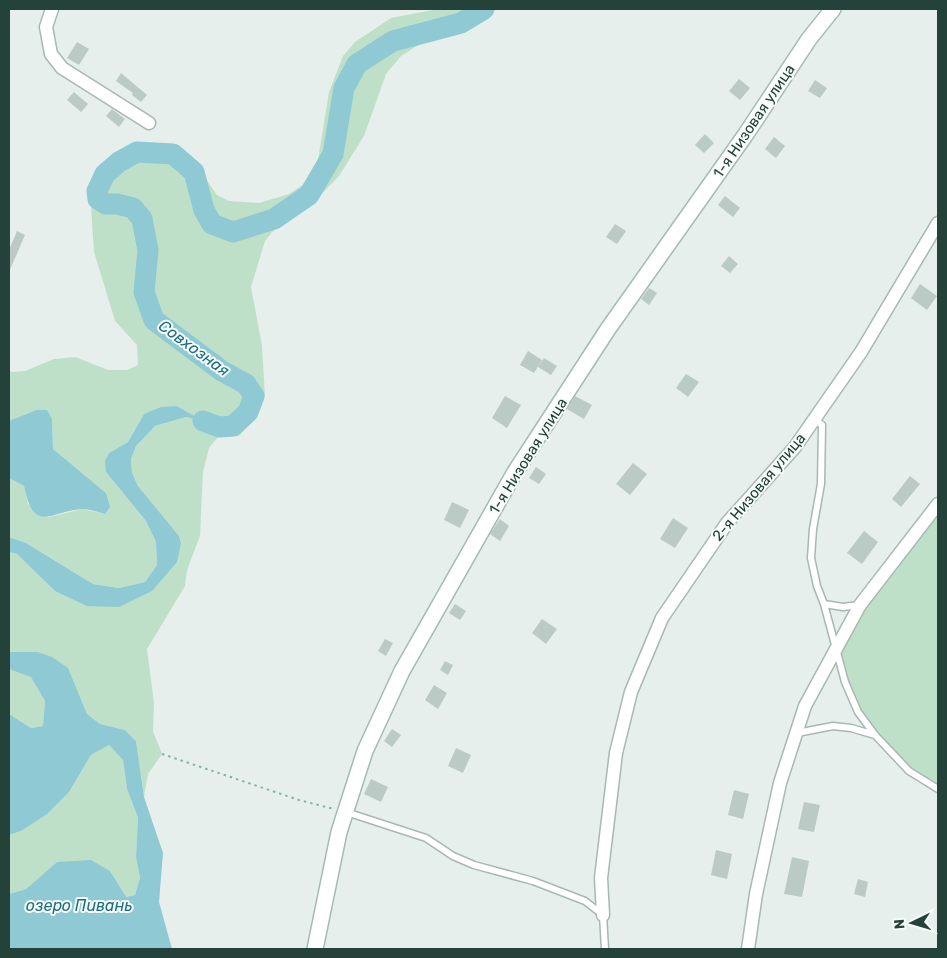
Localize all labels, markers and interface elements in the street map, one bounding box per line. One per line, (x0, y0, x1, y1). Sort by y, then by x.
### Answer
street label: 1-я Низовая улица (709, 61, 799, 181)
water label: Совхозная (155, 316, 233, 380)
street label: 1-я Низовая улица (485, 395, 571, 517)
street label: 2-я Низовая улица (709, 429, 809, 545)
water label: озеро Пивань (26, 896, 132, 915)
north arrow (887, 898, 937, 948)
text: N (891, 918, 908, 930)

